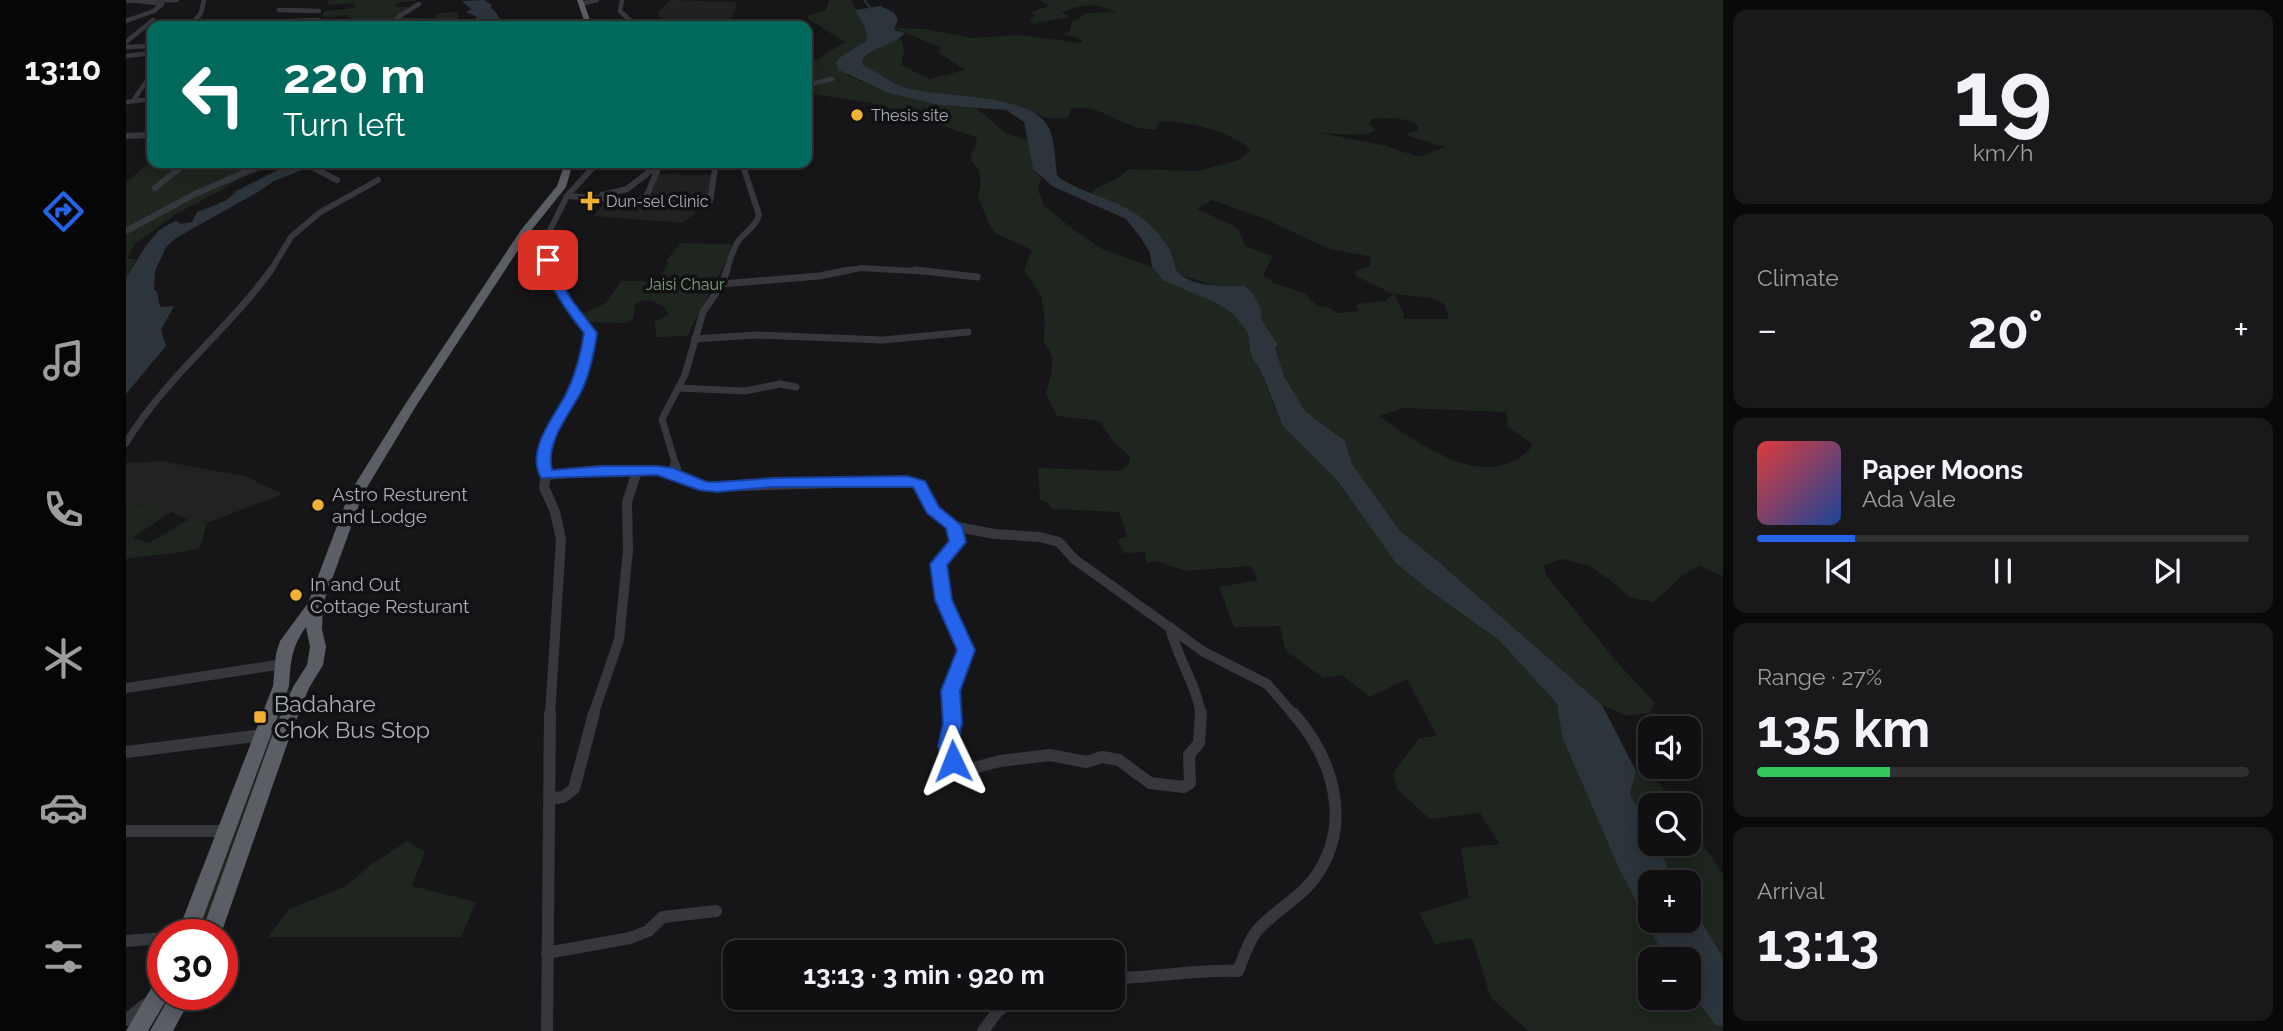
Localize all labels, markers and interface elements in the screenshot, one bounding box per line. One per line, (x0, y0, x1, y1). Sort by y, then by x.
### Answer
text: 19 (1954, 40, 2052, 147)
text: 220 m (283, 47, 426, 104)
icon: left (168, 49, 259, 140)
text: 13:10 (24, 50, 102, 87)
text: Turn left (283, 106, 405, 143)
place label: Thesis site (871, 106, 948, 125)
marker: Thesis site (849, 107, 865, 123)
text: km/h (1973, 139, 2033, 166)
icon: directions (39, 187, 88, 236)
marker: Dun-sel Clinic (580, 191, 600, 211)
place label: Dun-sel Clinic (606, 192, 709, 211)
pin (518, 230, 578, 290)
icon: arrive (529, 241, 567, 279)
text: Climate (1757, 264, 1839, 291)
park label: Jaisi Chaur (645, 275, 725, 294)
text: 20° (1968, 299, 2043, 360)
text: − (1757, 307, 1777, 352)
text: + (2233, 307, 2249, 352)
icon: music (39, 336, 88, 385)
text: Paper Moons (1862, 455, 2023, 485)
place label: Astro Resturent and Lodge (332, 483, 468, 527)
icon: phone (39, 485, 88, 534)
text: Ada Vale (1862, 485, 1956, 512)
marker: Astro Resturent and Lodge (310, 497, 326, 513)
icon: previous (1820, 552, 1858, 590)
icon: pause (1984, 552, 2022, 590)
icon: next (2148, 552, 2186, 590)
place label: In and Out Cottage Resturant (310, 573, 470, 617)
marker: In and Out Cottage Resturant (288, 587, 304, 603)
icon: climate (39, 634, 88, 683)
text: Range · 27% (1757, 663, 1882, 690)
place label: Badahare Chok Bus Stop (274, 690, 430, 743)
text: 135 km (1757, 698, 1930, 759)
marker: Badahare Chok Bus Stop (252, 709, 268, 725)
map controls (1638, 716, 1701, 1010)
button: sound (1638, 716, 1701, 779)
position arrow (916, 724, 990, 798)
icon: car (39, 783, 88, 832)
button: search (1638, 793, 1701, 856)
button: + (1638, 870, 1701, 933)
text: Arrival (1757, 877, 1824, 904)
text: 13:13 (1757, 912, 1879, 973)
speed limit sign: 30 (147, 919, 238, 1010)
icon: filters (39, 932, 88, 981)
button: − (1638, 947, 1701, 1010)
text: 13:13 · 3 min · 920 m (803, 960, 1045, 990)

